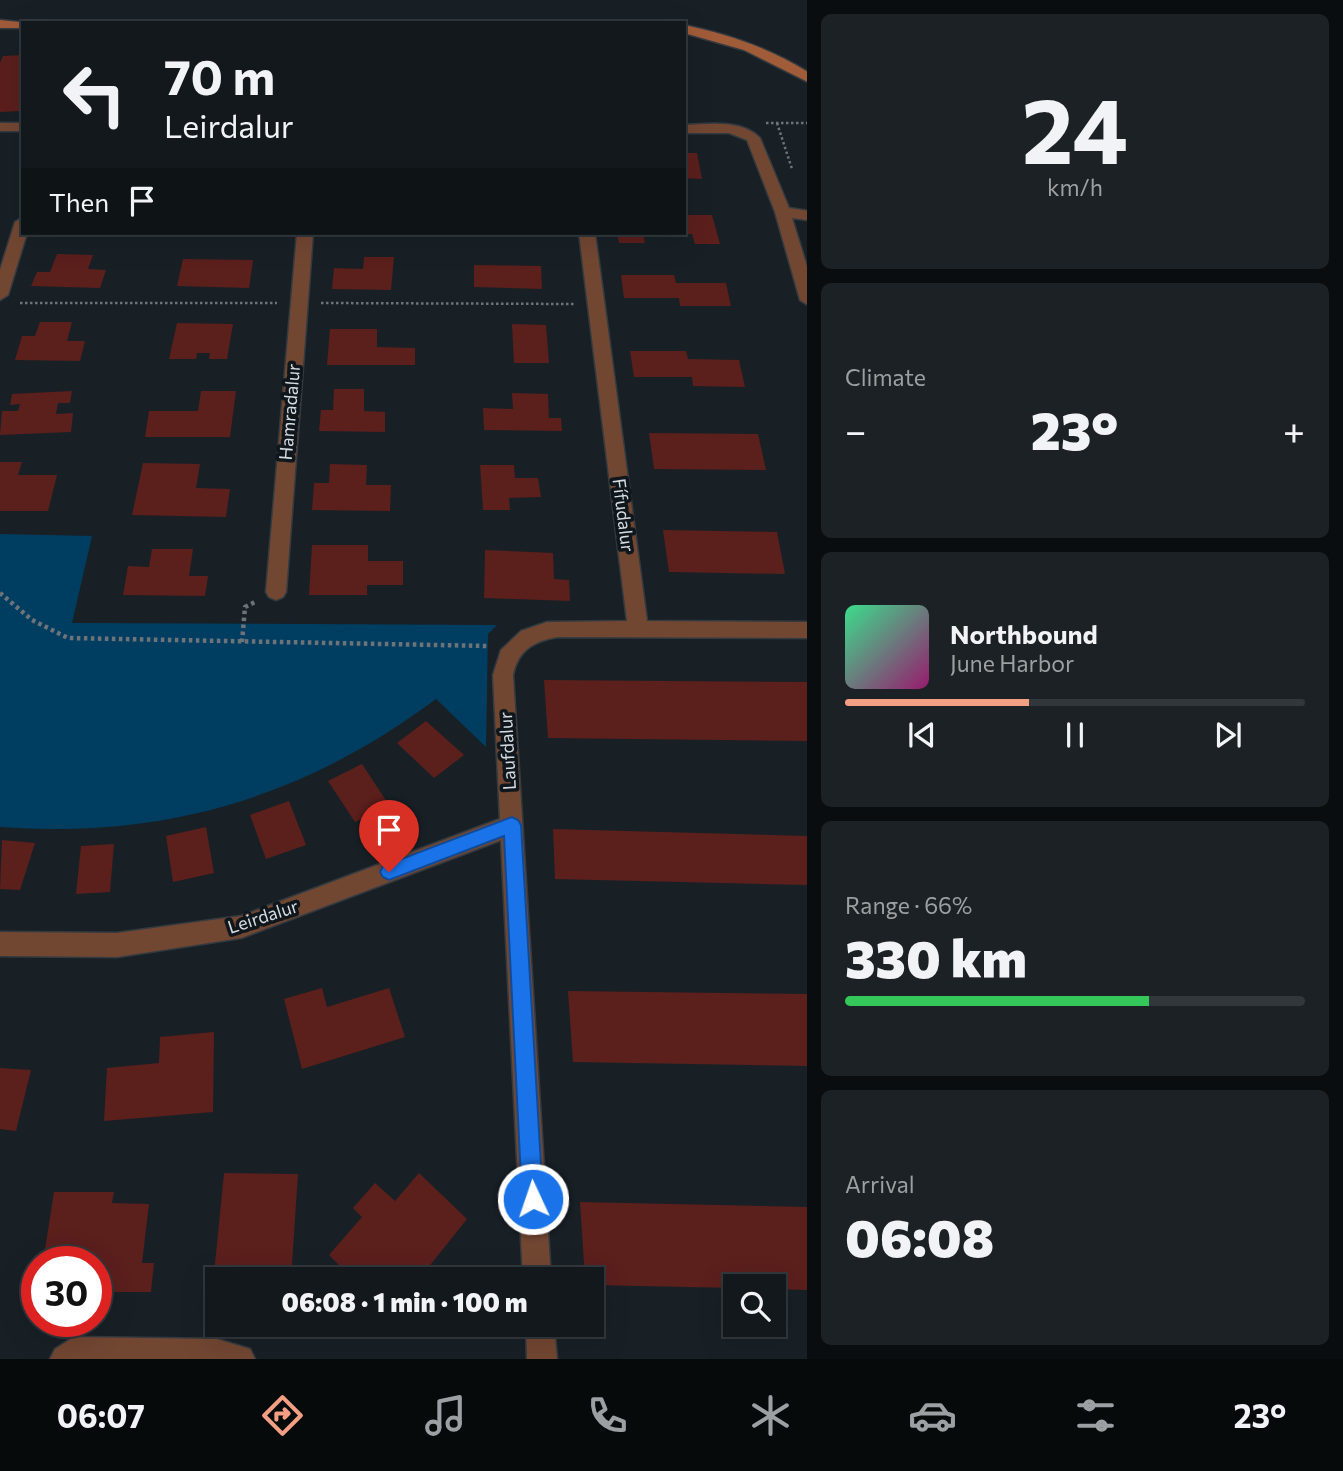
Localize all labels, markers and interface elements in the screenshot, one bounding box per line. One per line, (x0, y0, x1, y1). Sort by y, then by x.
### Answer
text: 70 m (164, 45, 275, 105)
icon: left (49, 49, 140, 140)
text: 24 (1022, 71, 1128, 183)
text: Leirdalur (164, 105, 294, 145)
text: km/h (1047, 173, 1103, 201)
icon: arrive (123, 182, 161, 220)
text: Then (49, 186, 109, 217)
street label: Hamradalur (274, 363, 304, 461)
text: Climate (845, 363, 926, 391)
text: 23° (1031, 397, 1118, 461)
text: − (845, 406, 867, 453)
text: + (1283, 406, 1305, 453)
street label: Fífudalur (609, 477, 639, 553)
text: Northbound (950, 618, 1098, 649)
text: June Harbor (950, 649, 1074, 677)
street label: Laufdalur (494, 711, 520, 791)
icon: previous (903, 716, 941, 754)
icon: pause (1056, 716, 1094, 754)
icon: next (1209, 716, 1247, 754)
pin (359, 800, 419, 872)
icon: arrive (370, 811, 408, 849)
text: Range · 66% (845, 891, 972, 919)
street label: Leirdalur (225, 894, 301, 938)
text: 330 km (845, 925, 1027, 989)
position arrow (496, 1162, 570, 1236)
text: Arrival (845, 1170, 915, 1198)
text: 06:08 (845, 1204, 994, 1268)
speed limit sign: 30 (21, 1246, 112, 1337)
map controls (723, 1274, 786, 1337)
button: search (723, 1274, 786, 1337)
text: 06:08 · 1 min · 100 m (281, 1286, 528, 1317)
icon: directions (258, 1391, 307, 1440)
icon: music (421, 1391, 470, 1440)
icon: phone (583, 1391, 632, 1440)
icon: climate (746, 1391, 795, 1440)
icon: car (908, 1391, 957, 1440)
icon: filters (1071, 1391, 1120, 1440)
text: 06:07 (57, 1395, 145, 1435)
text: 23° (1233, 1395, 1286, 1435)

